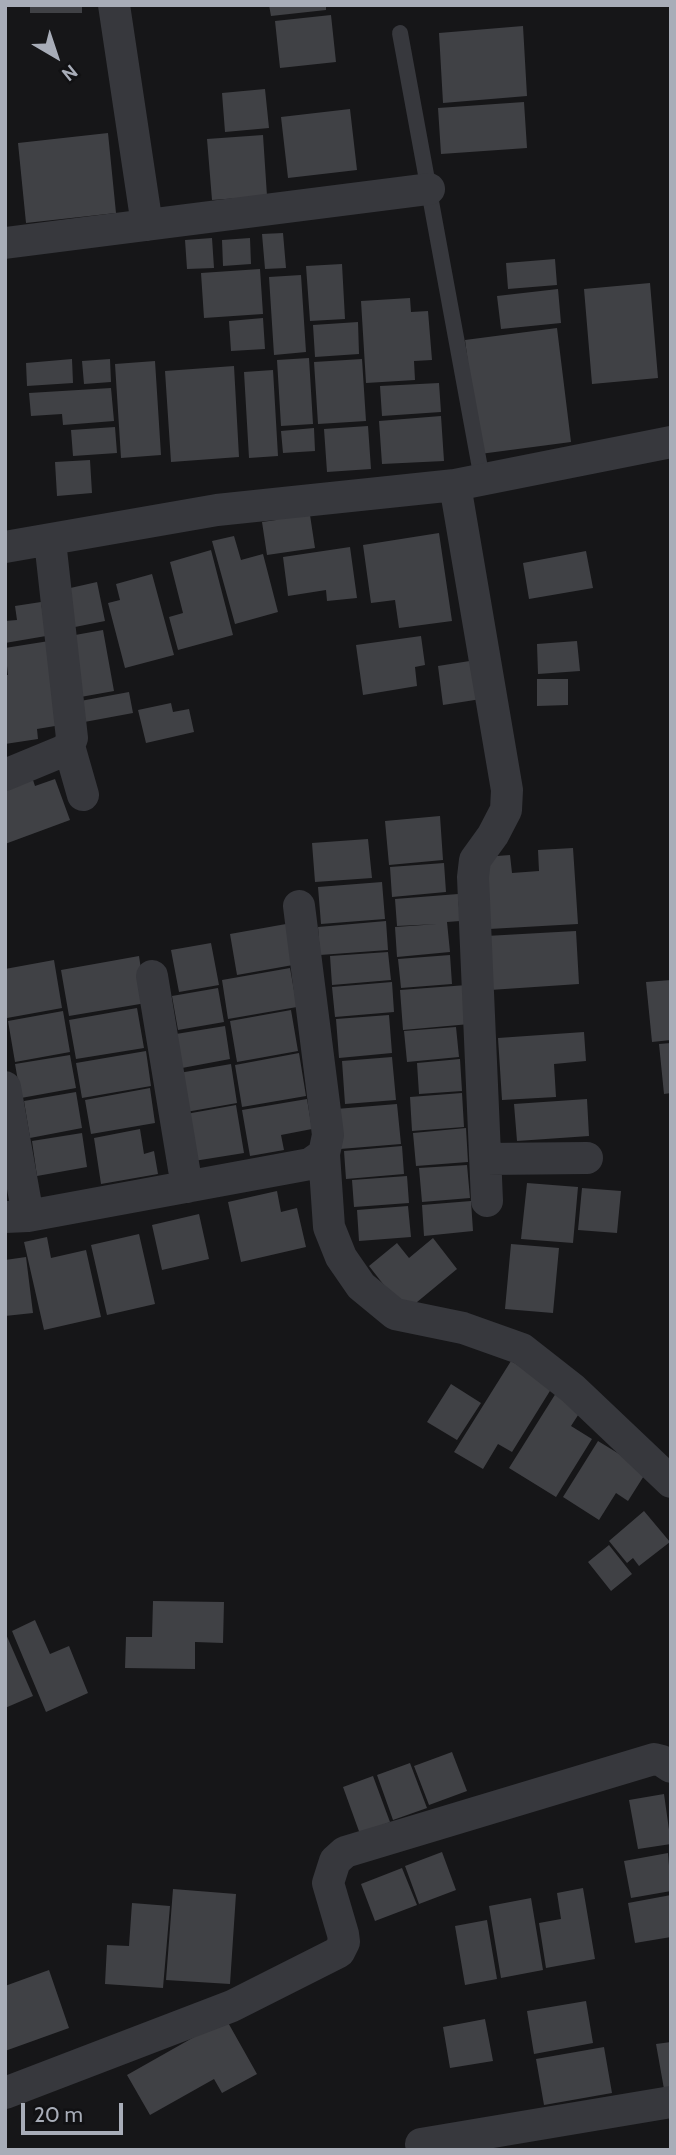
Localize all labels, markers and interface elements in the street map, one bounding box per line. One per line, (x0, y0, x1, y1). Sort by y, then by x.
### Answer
north arrow (21, 21, 91, 91)
text: N (57, 60, 82, 86)
scale bar (24, 2088, 126, 2132)
text: 20 m (34, 2102, 83, 2127)

